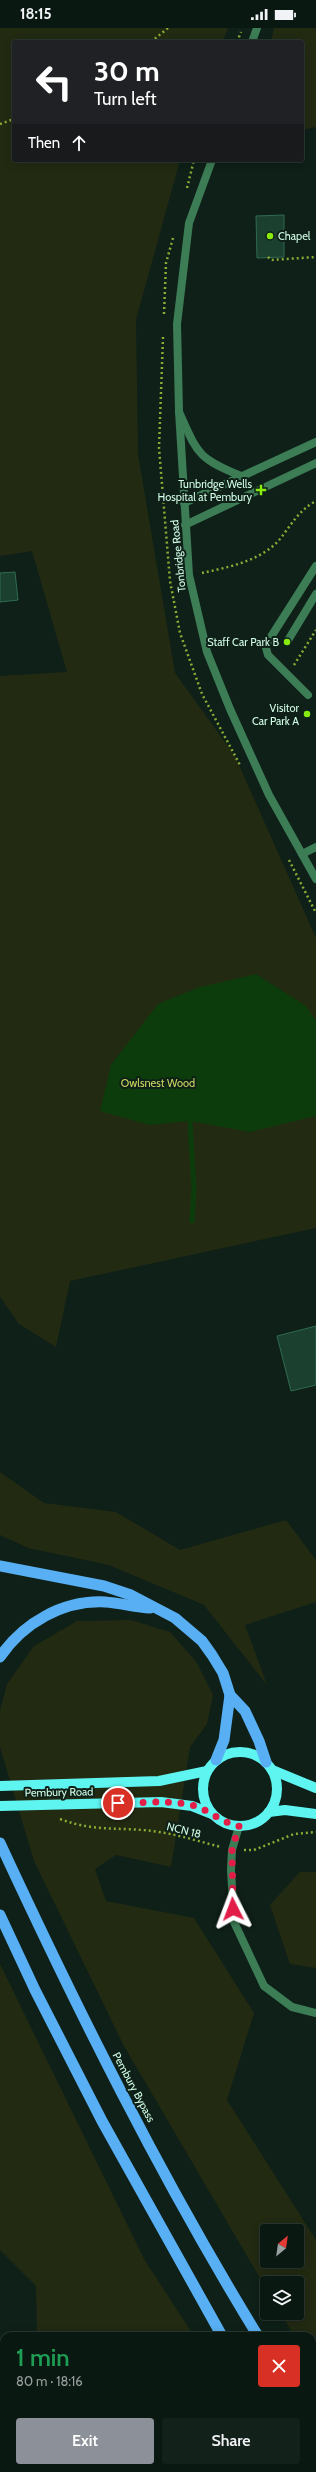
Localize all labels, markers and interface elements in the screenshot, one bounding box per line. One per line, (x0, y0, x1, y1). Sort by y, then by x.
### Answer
text: 18:15 (20, 5, 52, 23)
text: 30 m (94, 54, 160, 88)
icon: left (28, 56, 80, 108)
text: Turn left (94, 88, 157, 110)
icon: ahead (68, 132, 90, 154)
text: Then (28, 134, 60, 152)
place label: Chapel (278, 229, 311, 243)
marker: Chapel (265, 231, 275, 241)
place label: Tunbridge Wells Hospital at Pembury (158, 477, 252, 504)
marker: Tunbridge Wells Hospital at Pembury (255, 484, 267, 496)
street label: Tonbridge Road (167, 519, 189, 593)
place label: Staff Car Park B (207, 635, 279, 649)
marker: Staff Car Park B (282, 637, 292, 647)
place label: Visitor Car Park A (252, 701, 300, 728)
marker: Visitor Car Park A (302, 709, 312, 719)
park label: Owlsnest Wood (121, 1076, 195, 1090)
street label: Pembury Road (25, 1784, 93, 1800)
pin (101, 1786, 135, 1820)
icon: arrive (107, 1792, 129, 1814)
street label: NCN 18 (165, 1819, 203, 1841)
position arrow (212, 1888, 254, 1930)
street label: Pembury Bypass (110, 2050, 159, 2125)
north arrow (260, 2224, 304, 2268)
map controls (260, 2224, 304, 2320)
button: layers (260, 2276, 304, 2320)
text: 1 min (16, 2343, 70, 2372)
button: close (258, 2345, 300, 2387)
text: 80 m · 18:16 (16, 2373, 83, 2389)
button: Exit (16, 2418, 154, 2464)
button: Share (162, 2418, 300, 2464)

